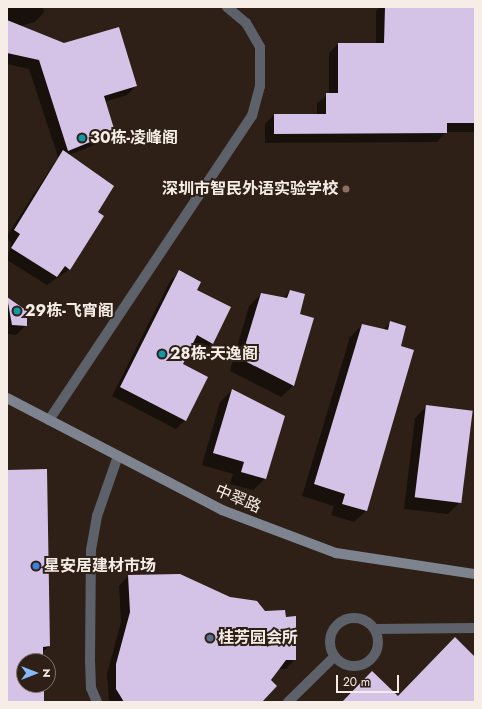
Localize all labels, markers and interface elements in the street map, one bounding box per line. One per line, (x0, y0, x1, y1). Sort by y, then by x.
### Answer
place label: 30栋-凌峰阁 (90, 128, 178, 148)
marker: 30栋-凌峰阁 (77, 133, 87, 143)
place label: 深圳市智民外语实验学校 (162, 179, 338, 199)
marker: 深圳市智民外语实验学校 (341, 184, 351, 194)
place label: 29栋-飞宵阁 (25, 301, 114, 321)
marker: 29栋-飞宵阁 (12, 306, 22, 316)
place label: 28栋-天逸阁 (170, 344, 258, 364)
marker: 28栋-天逸阁 (157, 349, 167, 359)
street label: 中翠路 (212, 481, 264, 517)
place label: 星安居建材市场 (44, 556, 156, 576)
marker: 星安居建材市场 (31, 561, 41, 571)
place label: 桂芳园会所 (218, 628, 298, 648)
marker: 桂芳园会所 (205, 633, 215, 643)
north arrow (16, 653, 56, 693)
scale bar (338, 667, 401, 693)
text: N (39, 669, 55, 677)
text: 20 m (343, 673, 370, 691)

